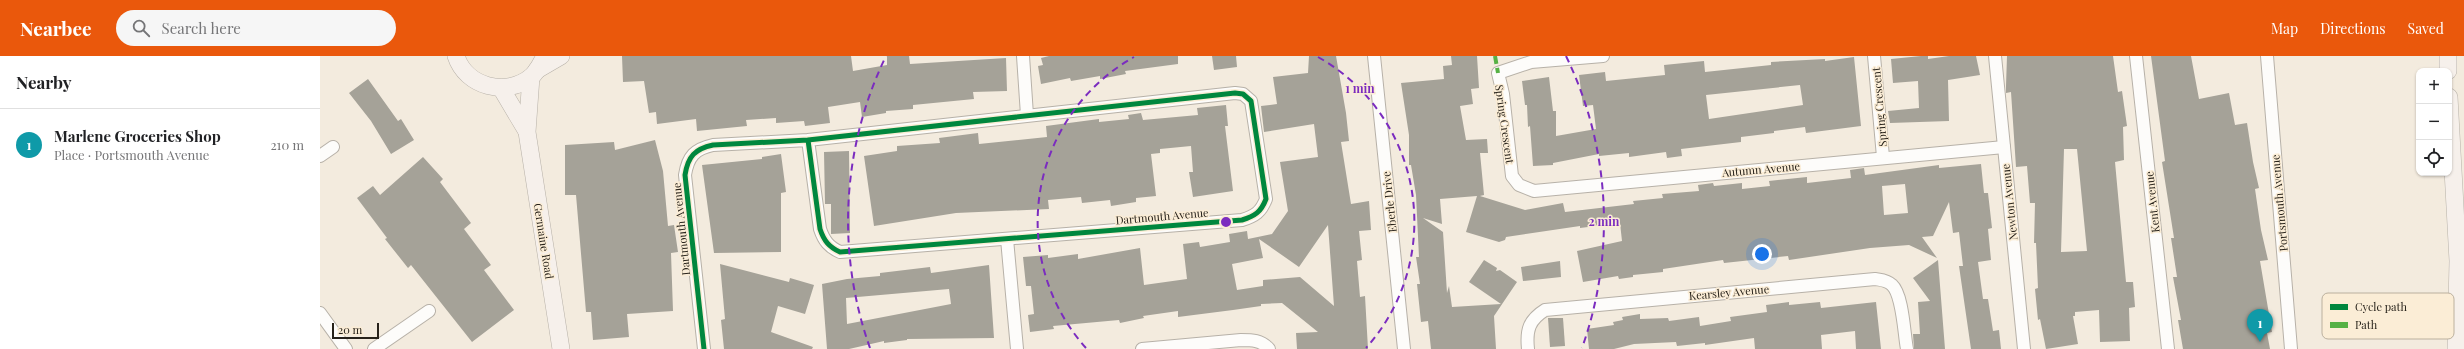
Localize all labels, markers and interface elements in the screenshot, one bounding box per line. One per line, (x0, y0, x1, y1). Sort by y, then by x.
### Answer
search box (116, 10, 396, 46)
text: Nearbee (20, 15, 92, 41)
icon: search (130, 17, 152, 39)
text: Search here (162, 18, 241, 38)
text: Map (2271, 19, 2298, 38)
text: Directions (2320, 19, 2386, 38)
text: Saved (2408, 19, 2444, 38)
street label: Spring Crescent (1868, 67, 1890, 147)
map controls (2416, 68, 2452, 176)
button: + (2416, 68, 2452, 104)
text: Nearby (16, 71, 71, 93)
text: 1 min (1345, 80, 1375, 96)
street label: Spring Crescent (1492, 84, 1518, 165)
button: − (2416, 104, 2452, 140)
text: Marlene Groceries Shop (54, 126, 221, 146)
text: 1 (27, 136, 31, 153)
text: 210 m (270, 136, 304, 153)
button: locate (2416, 140, 2452, 176)
text: Place · Portsmouth Avenue (54, 146, 209, 163)
street label: Portsmouth Avenue (2267, 153, 2291, 252)
street label: Autumn Avenue (1720, 158, 1801, 180)
street label: Newton Avenue (1997, 163, 2020, 241)
street label: Eberle Drive (1378, 170, 1400, 233)
street label: Kent Avenue (2141, 170, 2163, 233)
street label: Dartmouth Avenue (669, 181, 693, 276)
street label: Germaine Road (531, 202, 557, 281)
street label: Dartmouth Avenue (1115, 204, 1210, 228)
text: 2 min (1589, 213, 1620, 229)
centre of rings (1219, 215, 1233, 229)
your location (1752, 244, 1772, 264)
street label: Kearsley Avenue (1688, 281, 1770, 303)
legend (2322, 293, 2454, 339)
text: Cycle path (2355, 299, 2407, 314)
pin: 1 (2247, 309, 2273, 342)
text: Path (2355, 317, 2378, 332)
scale bar (332, 321, 379, 340)
text: 20 m (338, 322, 362, 337)

